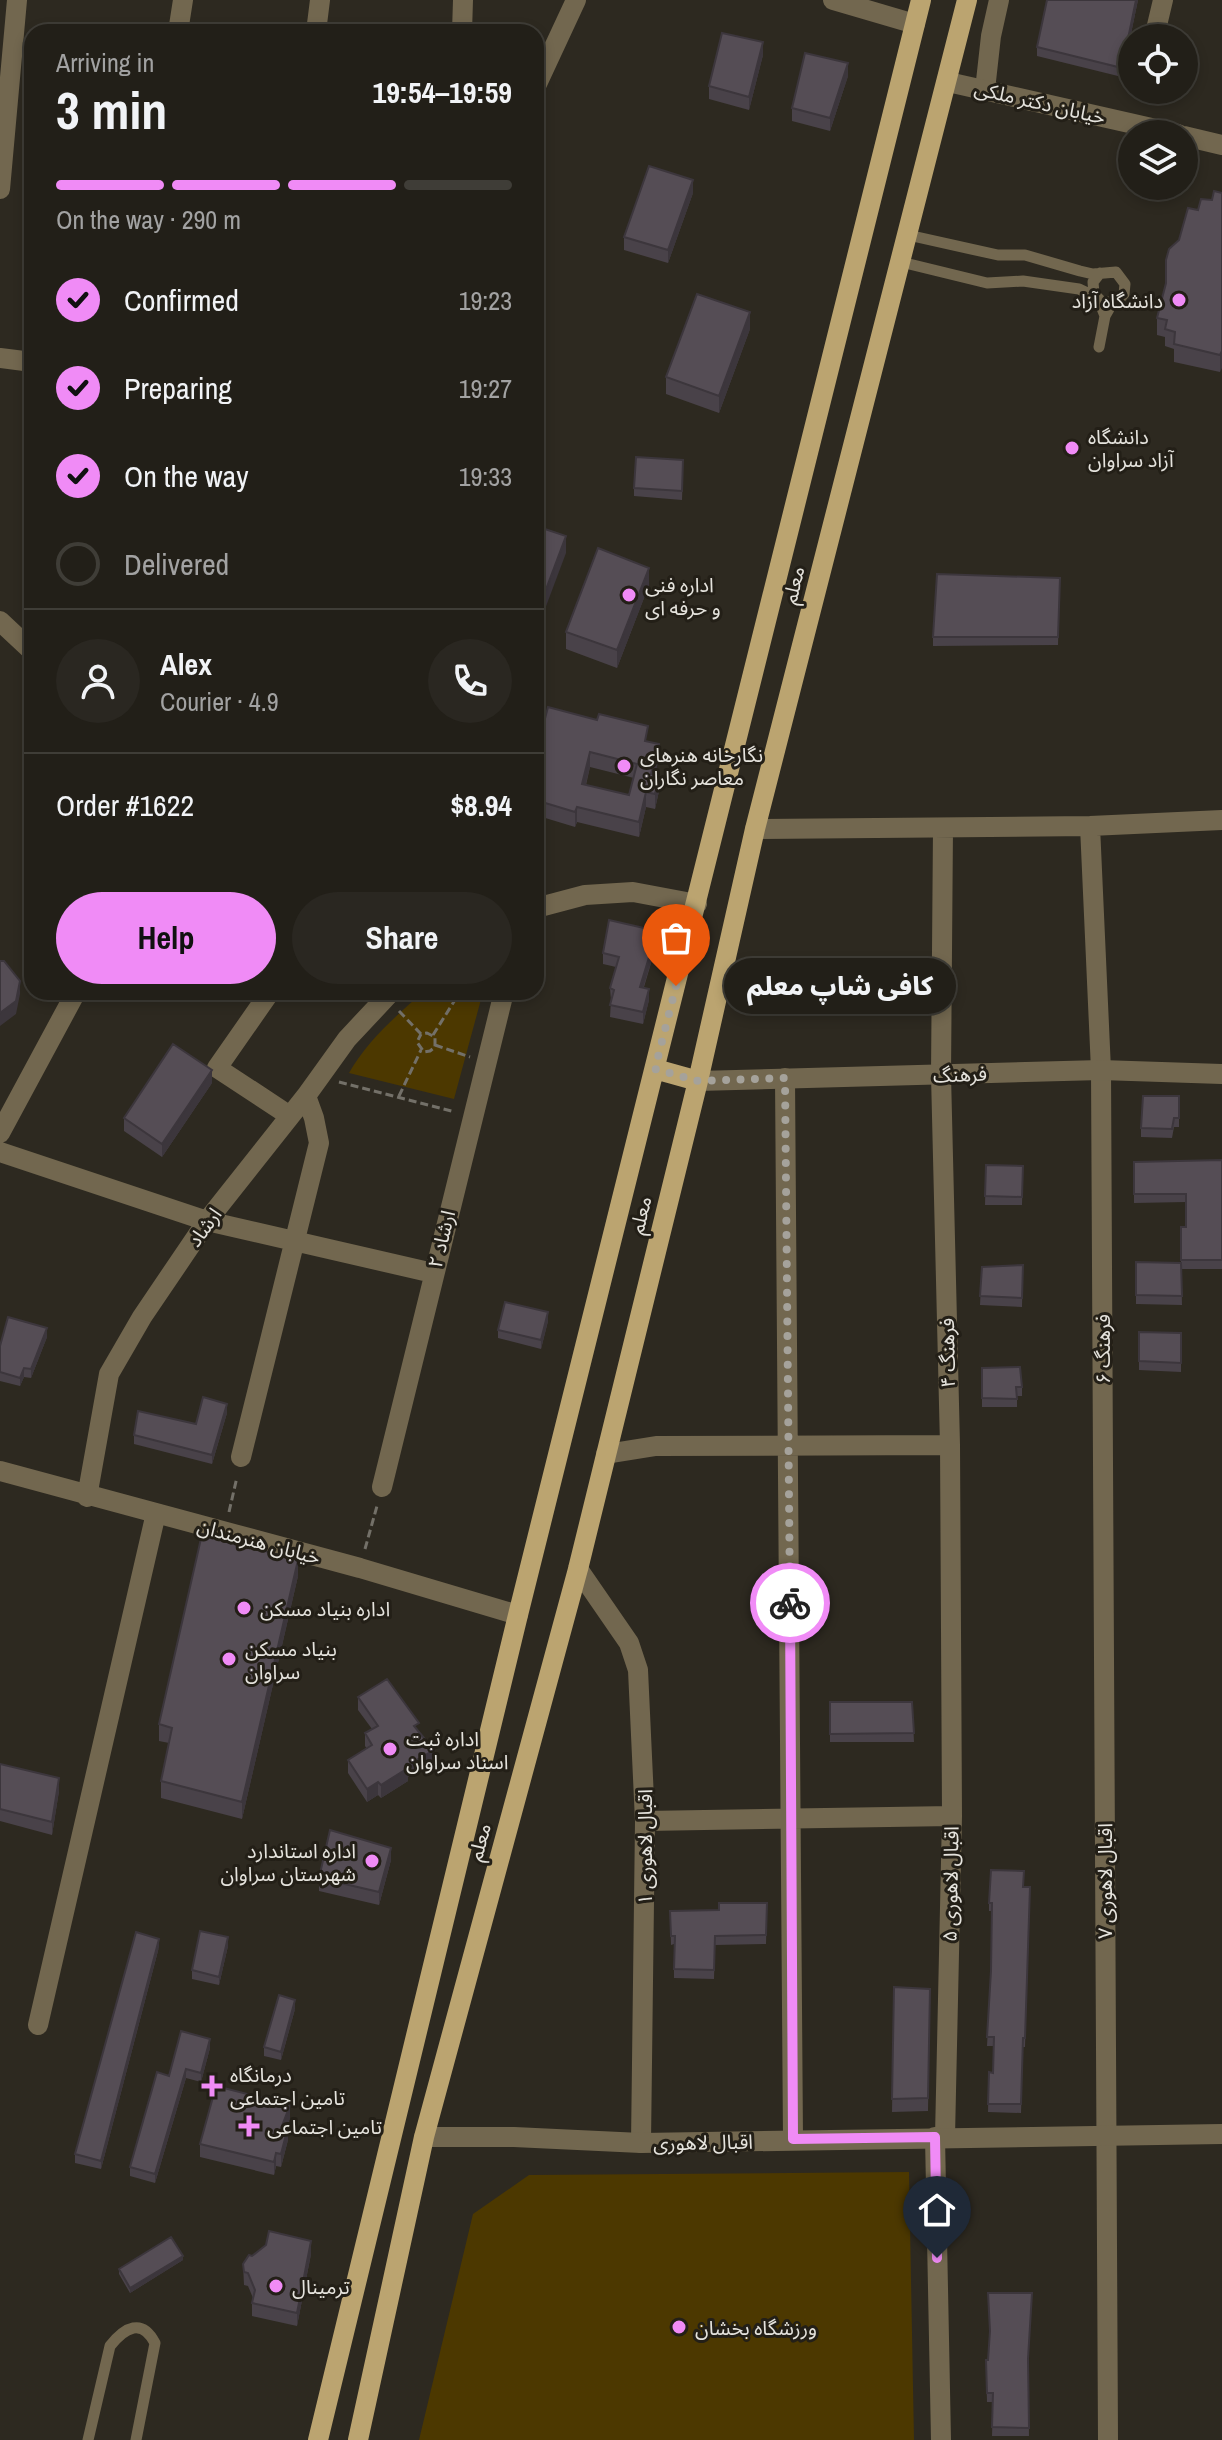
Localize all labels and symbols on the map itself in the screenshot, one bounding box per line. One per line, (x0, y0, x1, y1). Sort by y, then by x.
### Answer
street label: خیابان دکتر ملکی (972, 74, 1108, 130)
place label: دانشگاه آزاد (1072, 287, 1163, 314)
marker: دانشگاه آزاد (1170, 291, 1188, 309)
place label: دانشگاه آزاد سراوان (1088, 423, 1175, 473)
marker: دانشگاه آزاد سراوان (1063, 439, 1081, 457)
street label: معلم (775, 563, 813, 607)
place label: اداره فنی و حرفه ای (645, 571, 721, 621)
marker: اداره فنی و حرفه ای (620, 586, 638, 604)
place label: نگارخانه هنرهای معاصر نگاران (640, 741, 763, 791)
marker: نگارخانه هنرهای معاصر نگاران (615, 757, 633, 775)
pin (642, 904, 710, 986)
callout: کافی شاپ معلم (724, 958, 956, 1014)
street label: فرهنگ (933, 1060, 987, 1088)
street label: معلم (622, 1193, 660, 1237)
street label: ارشاد (181, 1202, 227, 1252)
street label: ارشاد ۲ (421, 1207, 461, 1271)
street label: فرهنگ ۶ (1089, 1314, 1116, 1384)
street label: فرهنگ ۴ (933, 1318, 961, 1388)
street label: خیابان هنرمندان (194, 1512, 324, 1570)
courier (750, 1563, 830, 1643)
place label: اداره بنیاد مسکن (260, 1595, 390, 1622)
marker: اداره بنیاد مسکن (235, 1599, 253, 1617)
place label: بنیاد مسکن سراوان (245, 1635, 337, 1685)
marker: بنیاد مسکن سراوان (220, 1650, 238, 1668)
place label: اداره ثبت اسناد سراوان (406, 1725, 508, 1775)
marker: اداره ثبت اسناد سراوان (381, 1740, 399, 1758)
street label: اقبال لاهوری ۱ (631, 1789, 658, 1905)
street label: معلم (461, 1820, 499, 1864)
street label: اقبال لاهوری ۷ (1091, 1823, 1118, 1939)
street label: اقبال لاهوری ۵ (935, 1826, 965, 1942)
place label: اداره استاندارد شهرستان سراوان (220, 1837, 356, 1887)
marker: اداره استاندارد شهرستان سراوان (363, 1852, 381, 1870)
place label: درمانگاه تامین اجتماعی (230, 2061, 345, 2111)
marker: درمانگاه تامین اجتماعی (201, 2075, 223, 2097)
place label: تامین اجتماعی (267, 2113, 382, 2140)
marker: تامین اجتماعی (238, 2115, 260, 2137)
street label: اقبال لاهوری (653, 2128, 753, 2156)
pin (903, 2176, 971, 2258)
place label: ترمینال (292, 2273, 350, 2300)
marker: ترمینال (267, 2277, 285, 2295)
place label: ورزشگاه بخشان (695, 2314, 817, 2341)
marker: ورزشگاه بخشان (670, 2318, 688, 2336)

